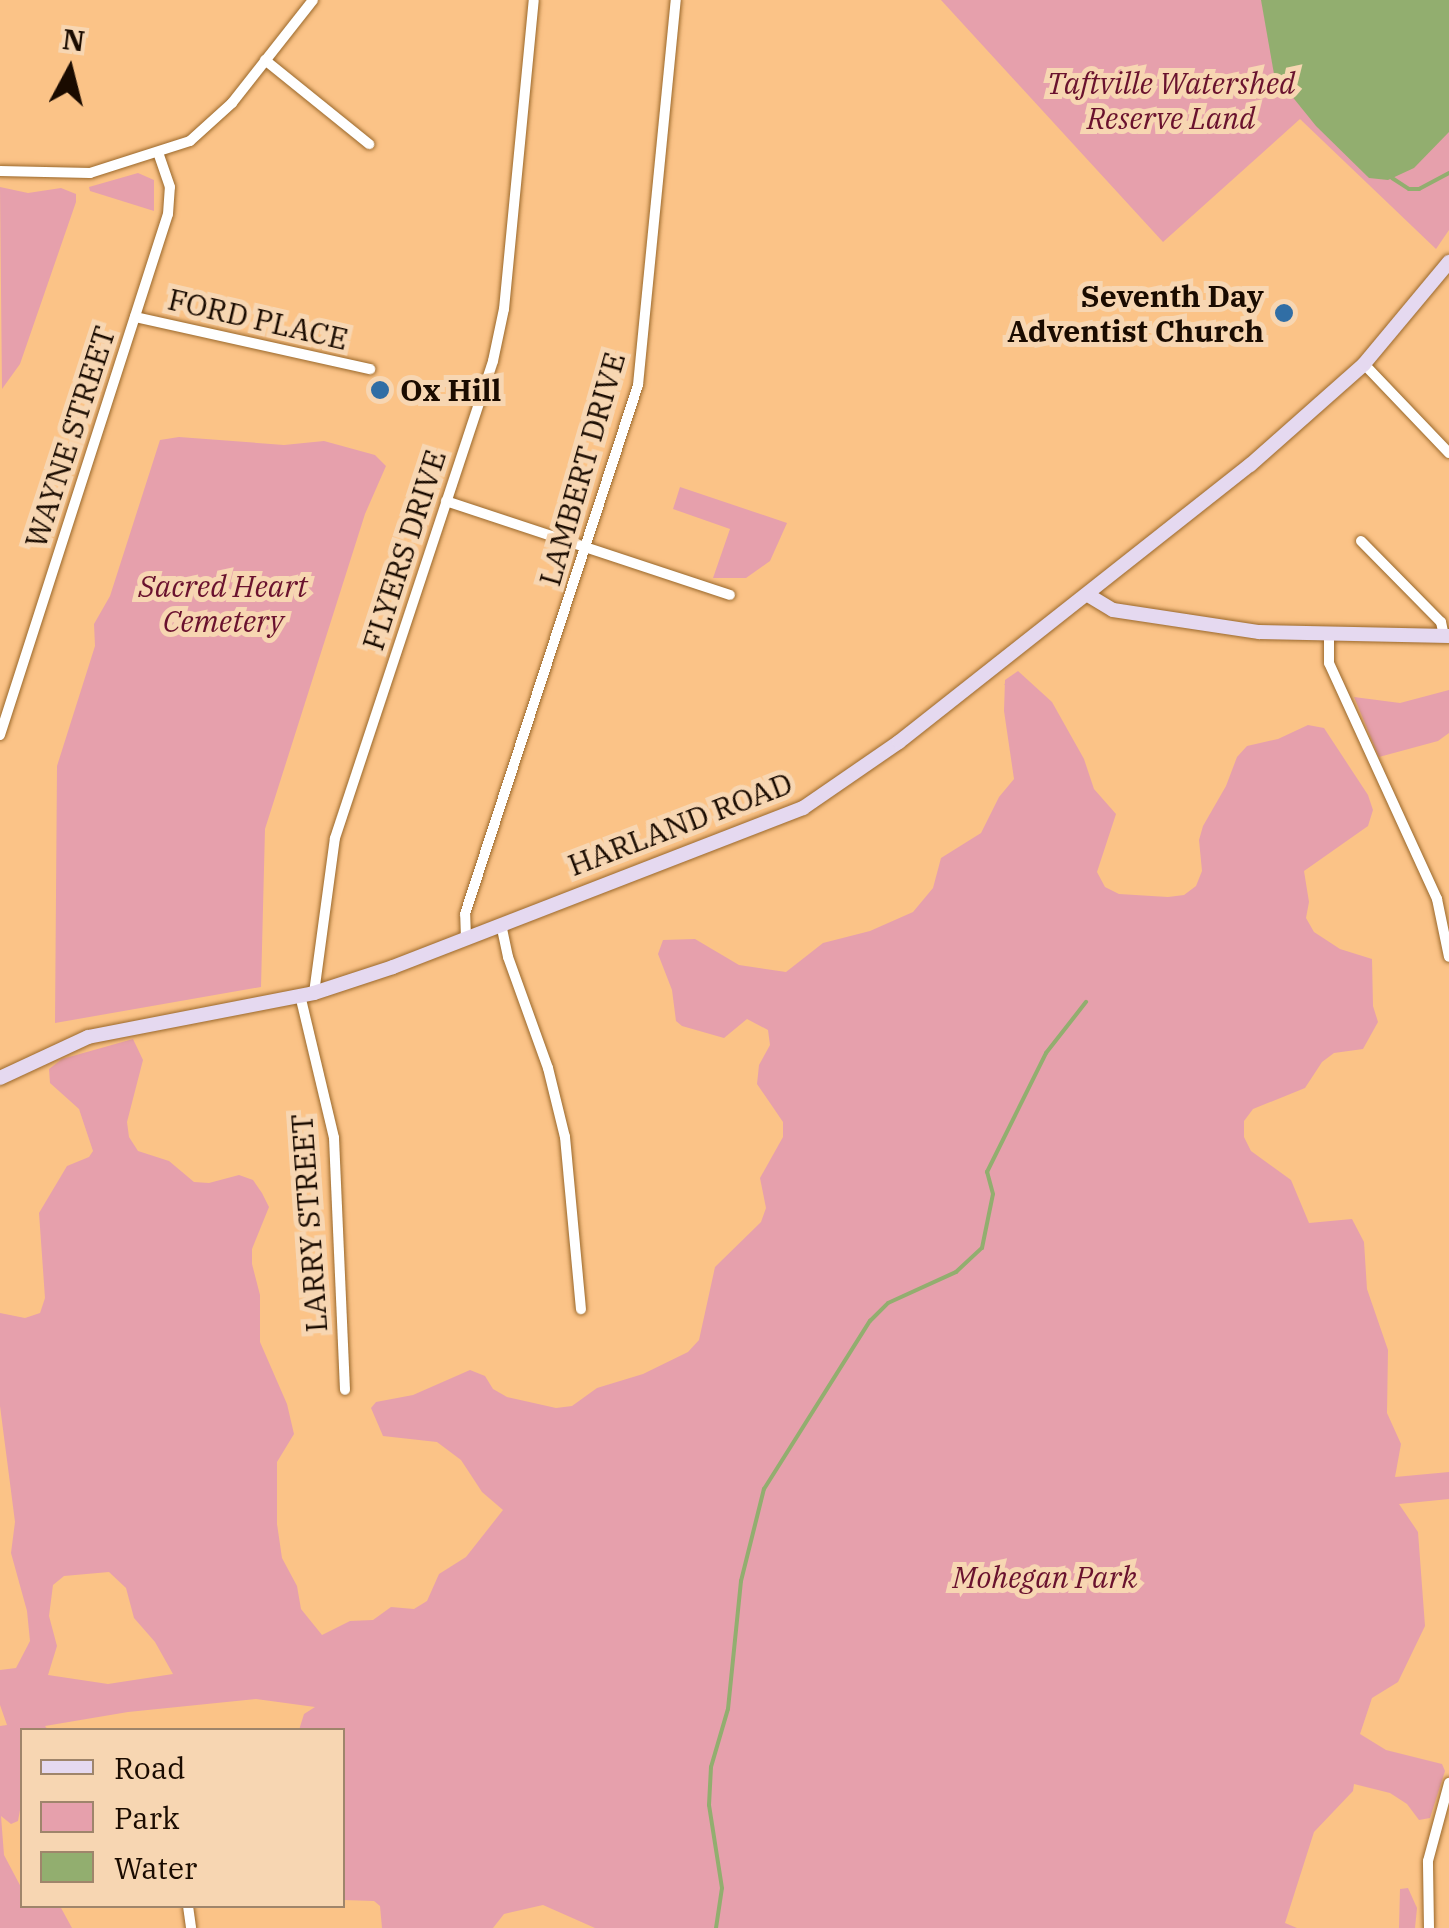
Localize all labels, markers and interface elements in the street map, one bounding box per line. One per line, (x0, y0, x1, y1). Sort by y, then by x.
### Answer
north arrow (20, 20, 120, 120)
text: N (60, 20, 87, 59)
park label: Taftville Watershed Reserve Land (1047, 65, 1295, 136)
place label: Seventh Day Adventist Church (1007, 278, 1264, 348)
street label: FORD PLACE (165, 281, 351, 357)
marker: Seventh Day Adventist Church (1273, 302, 1295, 324)
street label: WAYNE STREET (17, 322, 123, 552)
street label: LAMBERT DRIVE (531, 348, 633, 590)
place label: Ox Hill (400, 372, 501, 408)
marker: Ox Hill (369, 379, 391, 401)
street label: FLYERS DRIVE (355, 445, 453, 655)
park label: Sacred Heart Cemetery (138, 568, 308, 638)
street label: HARLAND ROAD (563, 765, 797, 883)
street label: LARRY STREET (283, 1113, 335, 1333)
park label: Mohegan Park (953, 1559, 1137, 1595)
legend (20, 1728, 345, 1908)
text: Road (114, 1748, 186, 1787)
text: Park (114, 1798, 180, 1837)
text: Water (114, 1848, 197, 1887)

